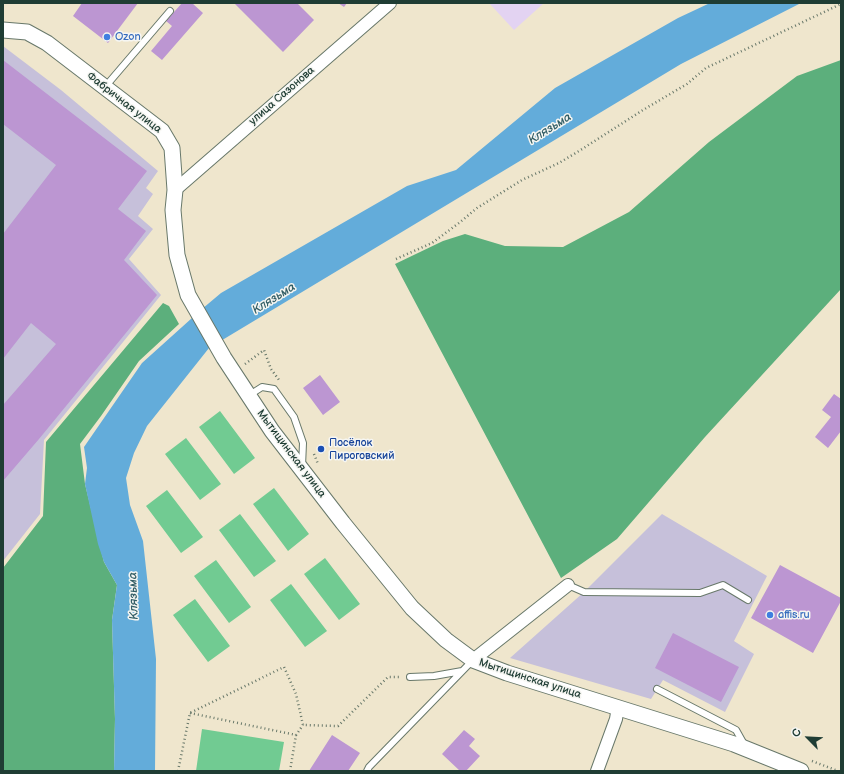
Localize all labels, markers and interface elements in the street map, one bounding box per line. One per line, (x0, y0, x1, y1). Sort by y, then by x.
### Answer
place label: Ozon (115, 30, 141, 44)
marker: Ozon (102, 32, 112, 42)
street label: улица Сазонова (246, 64, 318, 128)
street label: Фабричная улица (84, 70, 164, 136)
water label: Клязьма (526, 110, 574, 148)
water label: Клязьма (250, 280, 298, 318)
street label: Мытищинская улица (254, 407, 328, 501)
place label: Посёлок Пироговский (329, 436, 395, 462)
marker: Посёлок Пироговский (316, 444, 326, 454)
water label: Клязьма (126, 572, 142, 620)
place label: affis.ru (778, 608, 810, 622)
marker: affis.ru (765, 610, 775, 620)
street label: Мытищинская улица (477, 656, 583, 702)
north arrow (788, 718, 828, 758)
text: С (789, 727, 804, 739)

